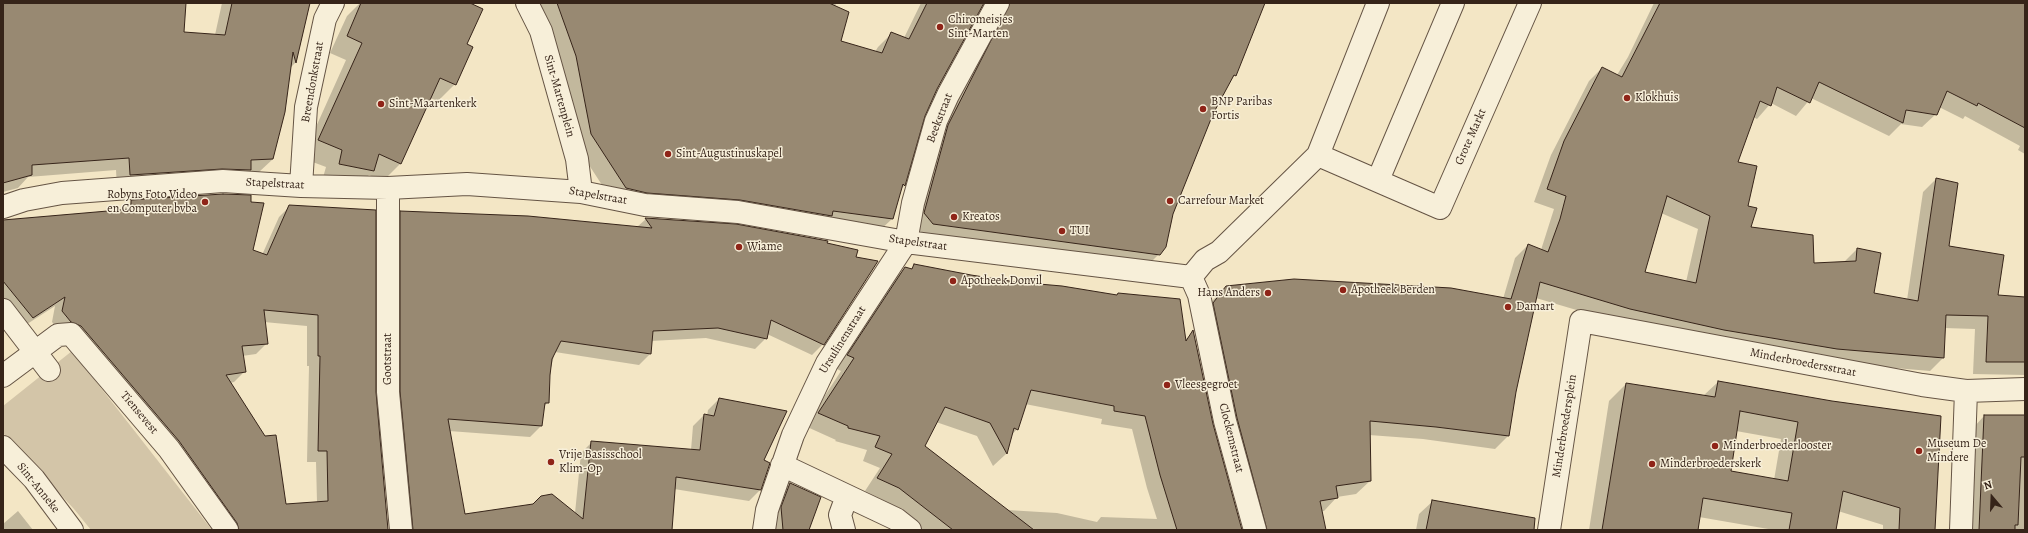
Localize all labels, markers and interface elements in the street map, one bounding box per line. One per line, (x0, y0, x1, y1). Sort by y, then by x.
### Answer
place label: Chiromeisjes Sint-Marten (948, 13, 1013, 41)
marker: Chiromeisjes Sint-Marten (935, 22, 945, 32)
street label: Breendonkstraat (299, 40, 327, 124)
street label: Sint-Martenplein (540, 53, 578, 139)
street label: Beekstraat (924, 91, 956, 145)
place label: Klokhuis (1635, 91, 1679, 105)
marker: Klokhuis (1622, 93, 1632, 103)
place label: BNP Paribas Fortis (1211, 95, 1272, 123)
place label: Sint-Maartenkerk (389, 97, 477, 111)
marker: Sint-Maartenkerk (376, 99, 386, 109)
marker: BNP Paribas Fortis (1198, 104, 1208, 114)
street label: Grote Markt (1452, 107, 1490, 167)
place label: Sint-Augustinuskapel (676, 147, 782, 161)
marker: Sint-Augustinuskapel (663, 149, 673, 159)
street label: Stapelstraat (245, 175, 305, 193)
street label: Stapelstraat (568, 184, 628, 208)
place label: Robyns Foto Video en Computer bvba (107, 188, 197, 216)
place label: Carrefour Market (1178, 194, 1264, 208)
marker: Carrefour Market (1165, 196, 1175, 206)
marker: Robyns Foto Video en Computer bvba (200, 197, 210, 207)
place label: Kreatos (962, 210, 1000, 224)
marker: Kreatos (949, 212, 959, 222)
place label: TUI (1070, 224, 1089, 238)
marker: TUI (1057, 226, 1067, 236)
street label: Stapelstraat (888, 232, 948, 254)
place label: Wiame (747, 240, 782, 254)
marker: Wiame (734, 242, 744, 252)
place label: Apotheek Donvil (961, 274, 1042, 288)
marker: Apotheek Donvil (948, 276, 958, 286)
place label: Apotheek Berden (1351, 283, 1435, 297)
marker: Apotheek Berden (1338, 285, 1348, 295)
place label: Hans Anders (1197, 286, 1260, 300)
marker: Hans Anders (1263, 288, 1273, 298)
place label: Damart (1516, 300, 1554, 314)
marker: Damart (1503, 302, 1513, 312)
street label: Ursulinenstraat (816, 303, 870, 377)
street label: Gootstraat (381, 333, 395, 385)
street label: Minderbroedersstraat (1749, 346, 1857, 380)
street label: Minderbroedersplein (1550, 373, 1580, 479)
place label: Vleesgegroet (1175, 378, 1238, 392)
marker: Vleesgegroet (1162, 380, 1172, 390)
street label: Tiensevest (117, 389, 161, 437)
street label: Clockemstraat (1215, 402, 1247, 474)
place label: Museum De Mindere (1927, 437, 1986, 465)
place label: Minderbroederlooster (1723, 439, 1831, 453)
marker: Minderbroederlooster (1710, 441, 1720, 451)
marker: Museum De Mindere (1914, 446, 1924, 456)
place label: Vrije Basisschool Klim-Op (559, 448, 642, 476)
marker: Vrije Basisschool Klim-Op (546, 457, 556, 467)
place label: Minderbroederskerk (1660, 457, 1761, 471)
marker: Minderbroederskerk (1647, 459, 1657, 469)
street label: Sint-Anneke (13, 460, 63, 516)
north arrow (1972, 477, 2012, 517)
text: N (1982, 477, 1994, 494)

